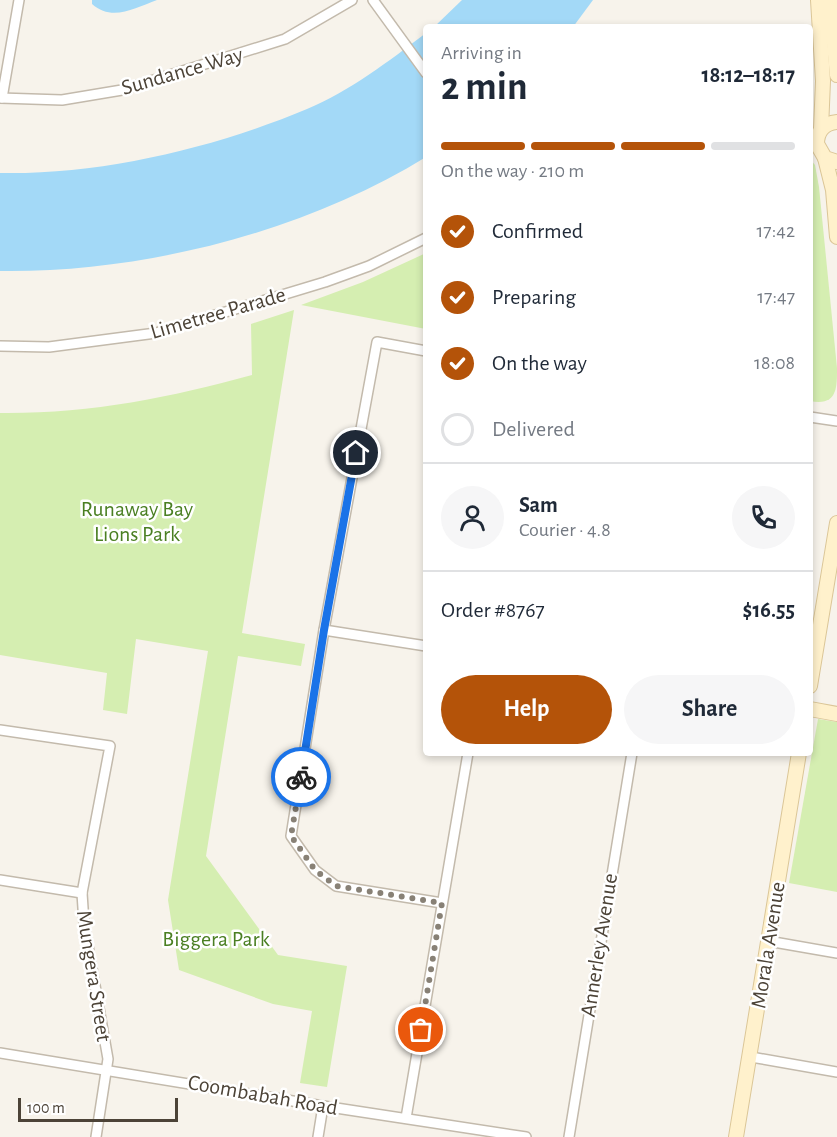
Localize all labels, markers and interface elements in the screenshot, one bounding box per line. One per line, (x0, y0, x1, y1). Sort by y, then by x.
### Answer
street label: Sundance Way (119, 43, 246, 99)
text: Arriving in (441, 43, 522, 63)
text: 18:12–18:17 (702, 64, 795, 86)
text: 2 min (441, 68, 528, 107)
text: On the way · 210 m (441, 161, 584, 181)
icon: check (441, 215, 474, 248)
text: Confirmed (492, 220, 583, 242)
text: 17:42 (756, 221, 795, 241)
icon: check (441, 281, 474, 314)
street label: Limetree Parade (148, 283, 288, 343)
text: Preparing (492, 286, 576, 308)
text: 17:47 (757, 287, 795, 307)
icon: check (441, 347, 474, 380)
text: On the way (492, 352, 587, 374)
text: 18:08 (754, 353, 795, 373)
text: Delivered (492, 418, 575, 440)
pin (330, 427, 381, 478)
icon: home (339, 436, 372, 469)
button: person (441, 486, 504, 549)
button: phone (732, 486, 795, 549)
text: Sam (519, 494, 558, 516)
park label: Runaway Bay Lions Park (81, 498, 194, 545)
text: Courier · 4.8 (519, 520, 611, 540)
text: Order #8767 (441, 599, 545, 621)
text: $16.55 (743, 599, 795, 621)
button: Help (441, 675, 612, 744)
button: Share (624, 675, 795, 744)
courier (271, 747, 331, 807)
icon: bike (285, 761, 318, 794)
street label: Annerley Avenue (577, 872, 621, 1018)
street label: Morala Avenue (747, 880, 789, 1010)
street label: Mungera Street (73, 909, 115, 1043)
park label: Biggera Park (162, 928, 270, 950)
pin (395, 1004, 446, 1055)
icon: bag (404, 1013, 437, 1046)
street label: Coombabah Road (186, 1071, 340, 1119)
scale bar (18, 1095, 178, 1122)
text: 100 m (27, 1100, 65, 1116)

